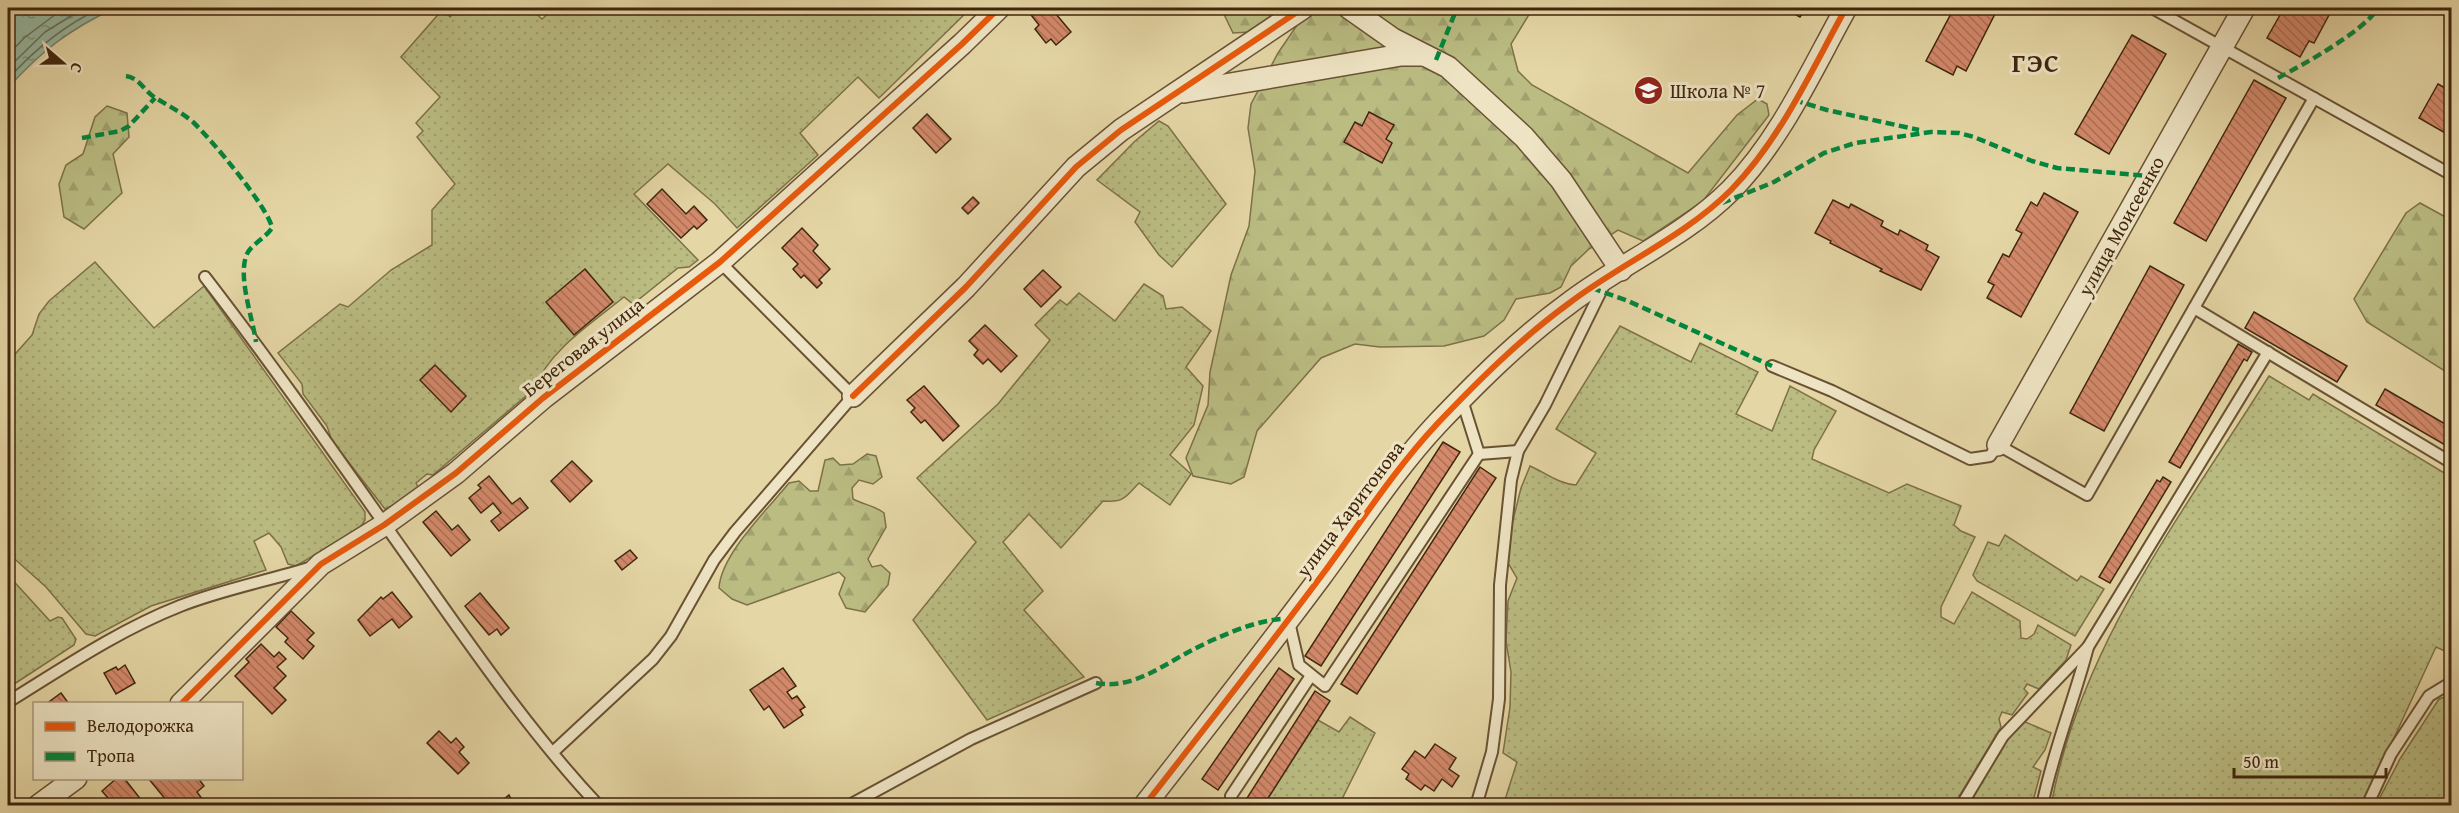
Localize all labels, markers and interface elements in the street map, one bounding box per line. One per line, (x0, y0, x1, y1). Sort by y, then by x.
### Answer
north arrow (33, 33, 93, 93)
district label: ГЭС (2012, 43, 2060, 82)
text: С (64, 60, 90, 76)
school or university icon: Школа № 7 (1633, 75, 1665, 107)
place label: Школа № 7 (1670, 76, 1765, 105)
street label: улица Моисеенко (2070, 150, 2171, 302)
street label: Береговая улица (516, 290, 650, 403)
street label: улица Харитонова (1288, 434, 1411, 584)
legend (33, 702, 243, 780)
text: Велодорожка (87, 712, 194, 739)
scale bar (2234, 741, 2386, 779)
text: Тропа (87, 742, 135, 769)
text: 50 m (2243, 748, 2279, 775)

